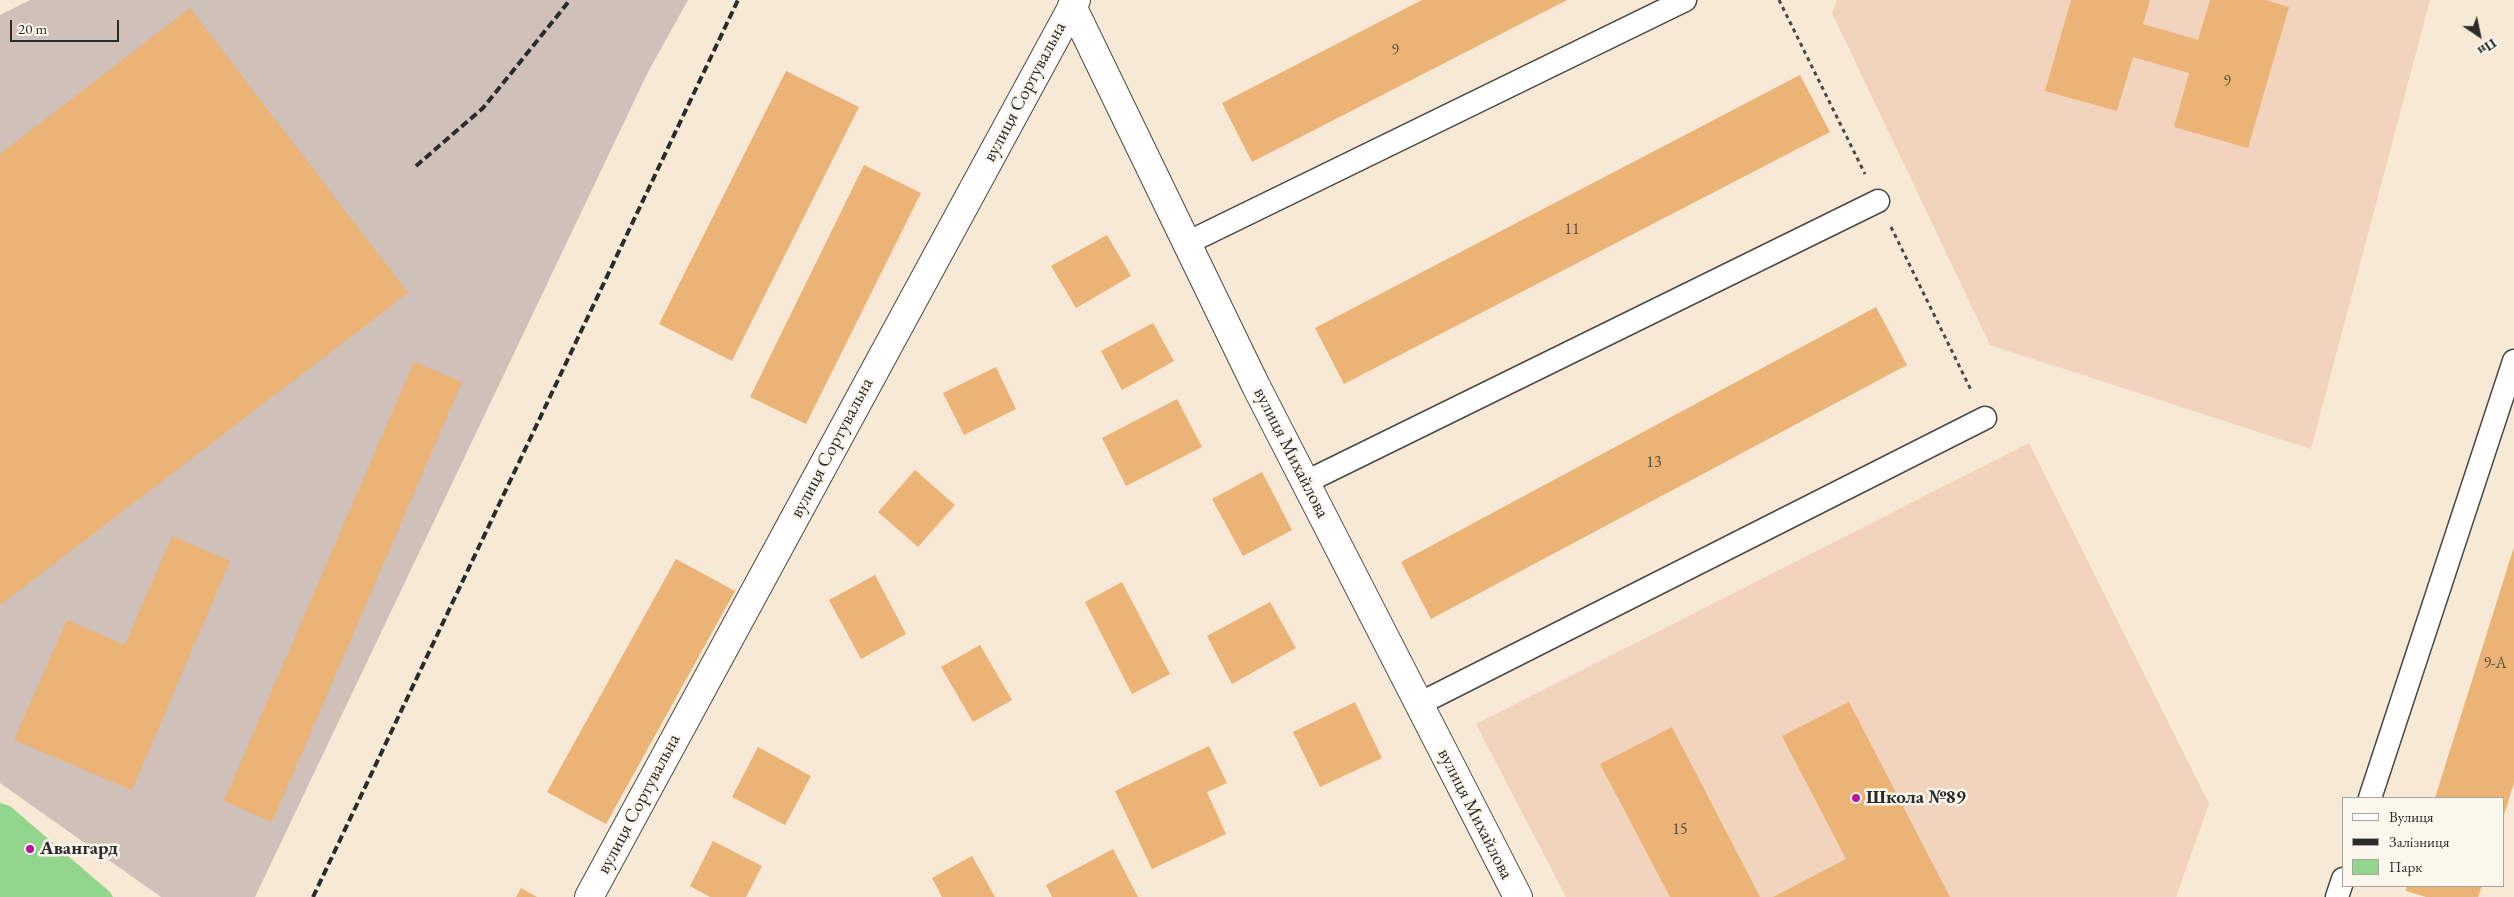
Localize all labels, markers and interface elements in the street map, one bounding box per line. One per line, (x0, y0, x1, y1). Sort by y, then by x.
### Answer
scale bar (12, 10, 121, 42)
north arrow (2454, 10, 2504, 60)
street label: вулиця Сортувальна (978, 18, 1072, 166)
text: 20 m (18, 19, 47, 38)
text: Пн (2474, 35, 2500, 60)
house number: 9 (1391, 41, 1399, 61)
house number: 9 (2223, 72, 2231, 92)
house number: 11 (1564, 220, 1580, 240)
street label: вулиця Сортувальна (785, 374, 879, 522)
street label: вулиця Михайлова (1248, 384, 1334, 522)
house number: 13 (1646, 453, 1662, 473)
house number: 9-А (2483, 654, 2507, 674)
street label: вулиця Сортувальна (592, 730, 686, 878)
street label: вулиця Михайлова (1432, 745, 1518, 883)
place label: Школа №89 (1866, 787, 1966, 809)
marker: Школа №89 (1850, 792, 1862, 804)
legend (2342, 797, 2504, 887)
text: Вулиця (2389, 807, 2434, 826)
house number: 15 (1672, 820, 1688, 840)
text: Залізниця (2389, 832, 2449, 851)
place label: Авангард (40, 838, 118, 860)
marker: Авангард (24, 843, 36, 855)
text: Парк (2389, 857, 2422, 876)

